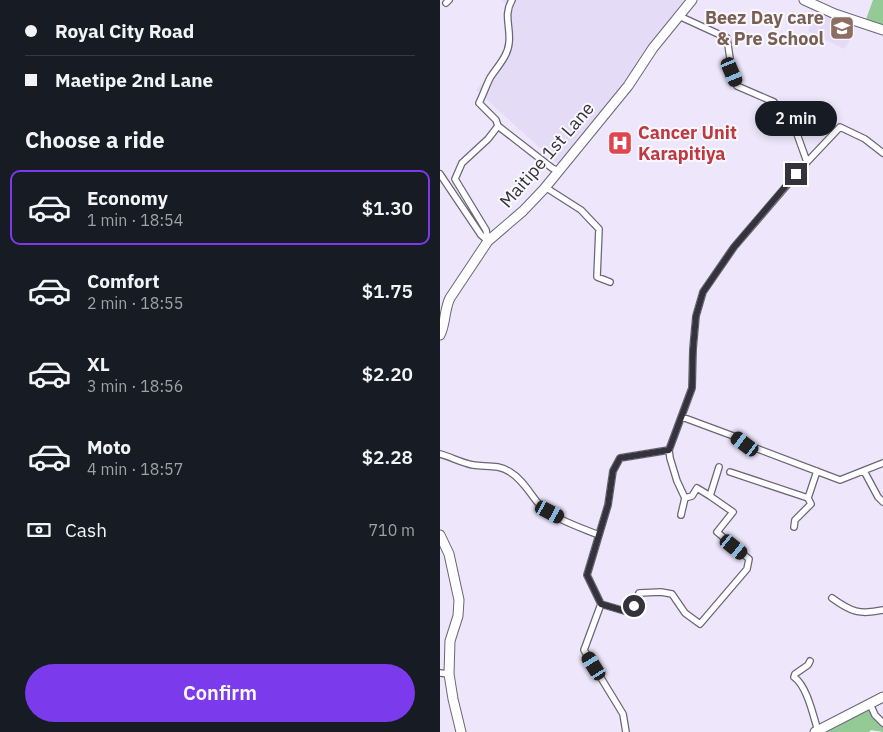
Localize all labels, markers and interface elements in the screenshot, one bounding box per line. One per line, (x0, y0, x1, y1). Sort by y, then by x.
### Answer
place label: Beez Day care & Pre School (705, 6, 825, 50)
school or university icon: Beez Day care & Pre School (829, 15, 855, 41)
text: Royal City Road (55, 19, 194, 43)
car (719, 55, 744, 89)
text: Maetipe 2nd Lane (55, 68, 213, 92)
street label: Maitipe 1st Lane (494, 97, 599, 212)
callout: 2 min (755, 101, 837, 136)
text: 2 min (775, 108, 817, 128)
place label: Cancer Unit Karapitiya (638, 121, 737, 165)
text: Choose a ride (25, 125, 165, 154)
hospital icon: Cancer Unit Karapitiya (607, 130, 633, 156)
route end (785, 163, 807, 185)
icon: car (27, 185, 72, 230)
text: Economy (87, 186, 168, 210)
text: $1.30 (362, 196, 413, 220)
text: 1 min · 18:54 (87, 210, 183, 230)
icon: car (27, 268, 72, 313)
text: Comfort (87, 269, 160, 293)
text: $1.75 (362, 279, 413, 303)
text: 2 min · 18:55 (87, 293, 183, 313)
icon: car (27, 351, 72, 396)
text: XL (87, 352, 110, 376)
text: $2.20 (362, 362, 413, 386)
text: 3 min · 18:56 (87, 376, 183, 396)
car (728, 429, 761, 459)
icon: car (27, 434, 72, 479)
text: Moto (87, 435, 131, 459)
text: $2.28 (362, 445, 413, 469)
text: 4 min · 18:57 (87, 459, 183, 479)
car (533, 498, 566, 526)
icon: cash (25, 516, 53, 544)
text: Cash (65, 518, 107, 542)
text: 710 m (368, 520, 415, 540)
car (717, 532, 750, 562)
route start (623, 595, 645, 617)
car (579, 649, 608, 683)
button: Confirm (25, 664, 415, 722)

